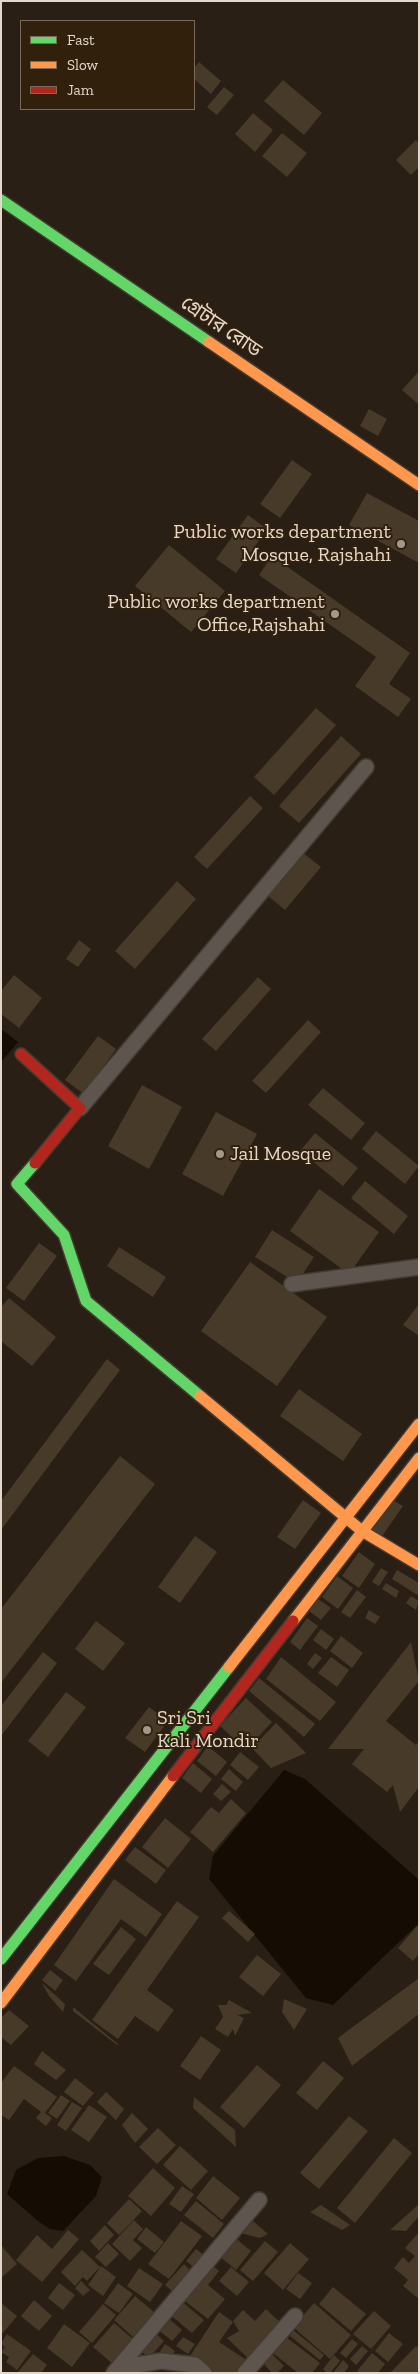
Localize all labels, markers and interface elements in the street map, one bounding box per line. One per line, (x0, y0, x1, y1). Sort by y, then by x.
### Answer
legend (20, 20, 195, 110)
text: Fast (67, 31, 95, 49)
text: Slow (67, 56, 98, 74)
text: Jam (67, 81, 94, 99)
street label: গ্রেটার রোড (176, 291, 266, 363)
place label: Public works department Mosque, Rajshahi (173, 520, 391, 567)
marker: Public works department Mosque, Rajshahi (395, 538, 407, 550)
place label: Public works department Office,Rajshahi (107, 590, 325, 637)
marker: Public works department Office,Rajshahi (329, 608, 341, 620)
place label: Jail Mosque (230, 1142, 331, 1166)
marker: Jail Mosque (214, 1148, 226, 1160)
place label: Sri Sri Kali Mondir (157, 1706, 259, 1753)
marker: Sri Sri Kali Mondir (141, 1724, 153, 1736)

